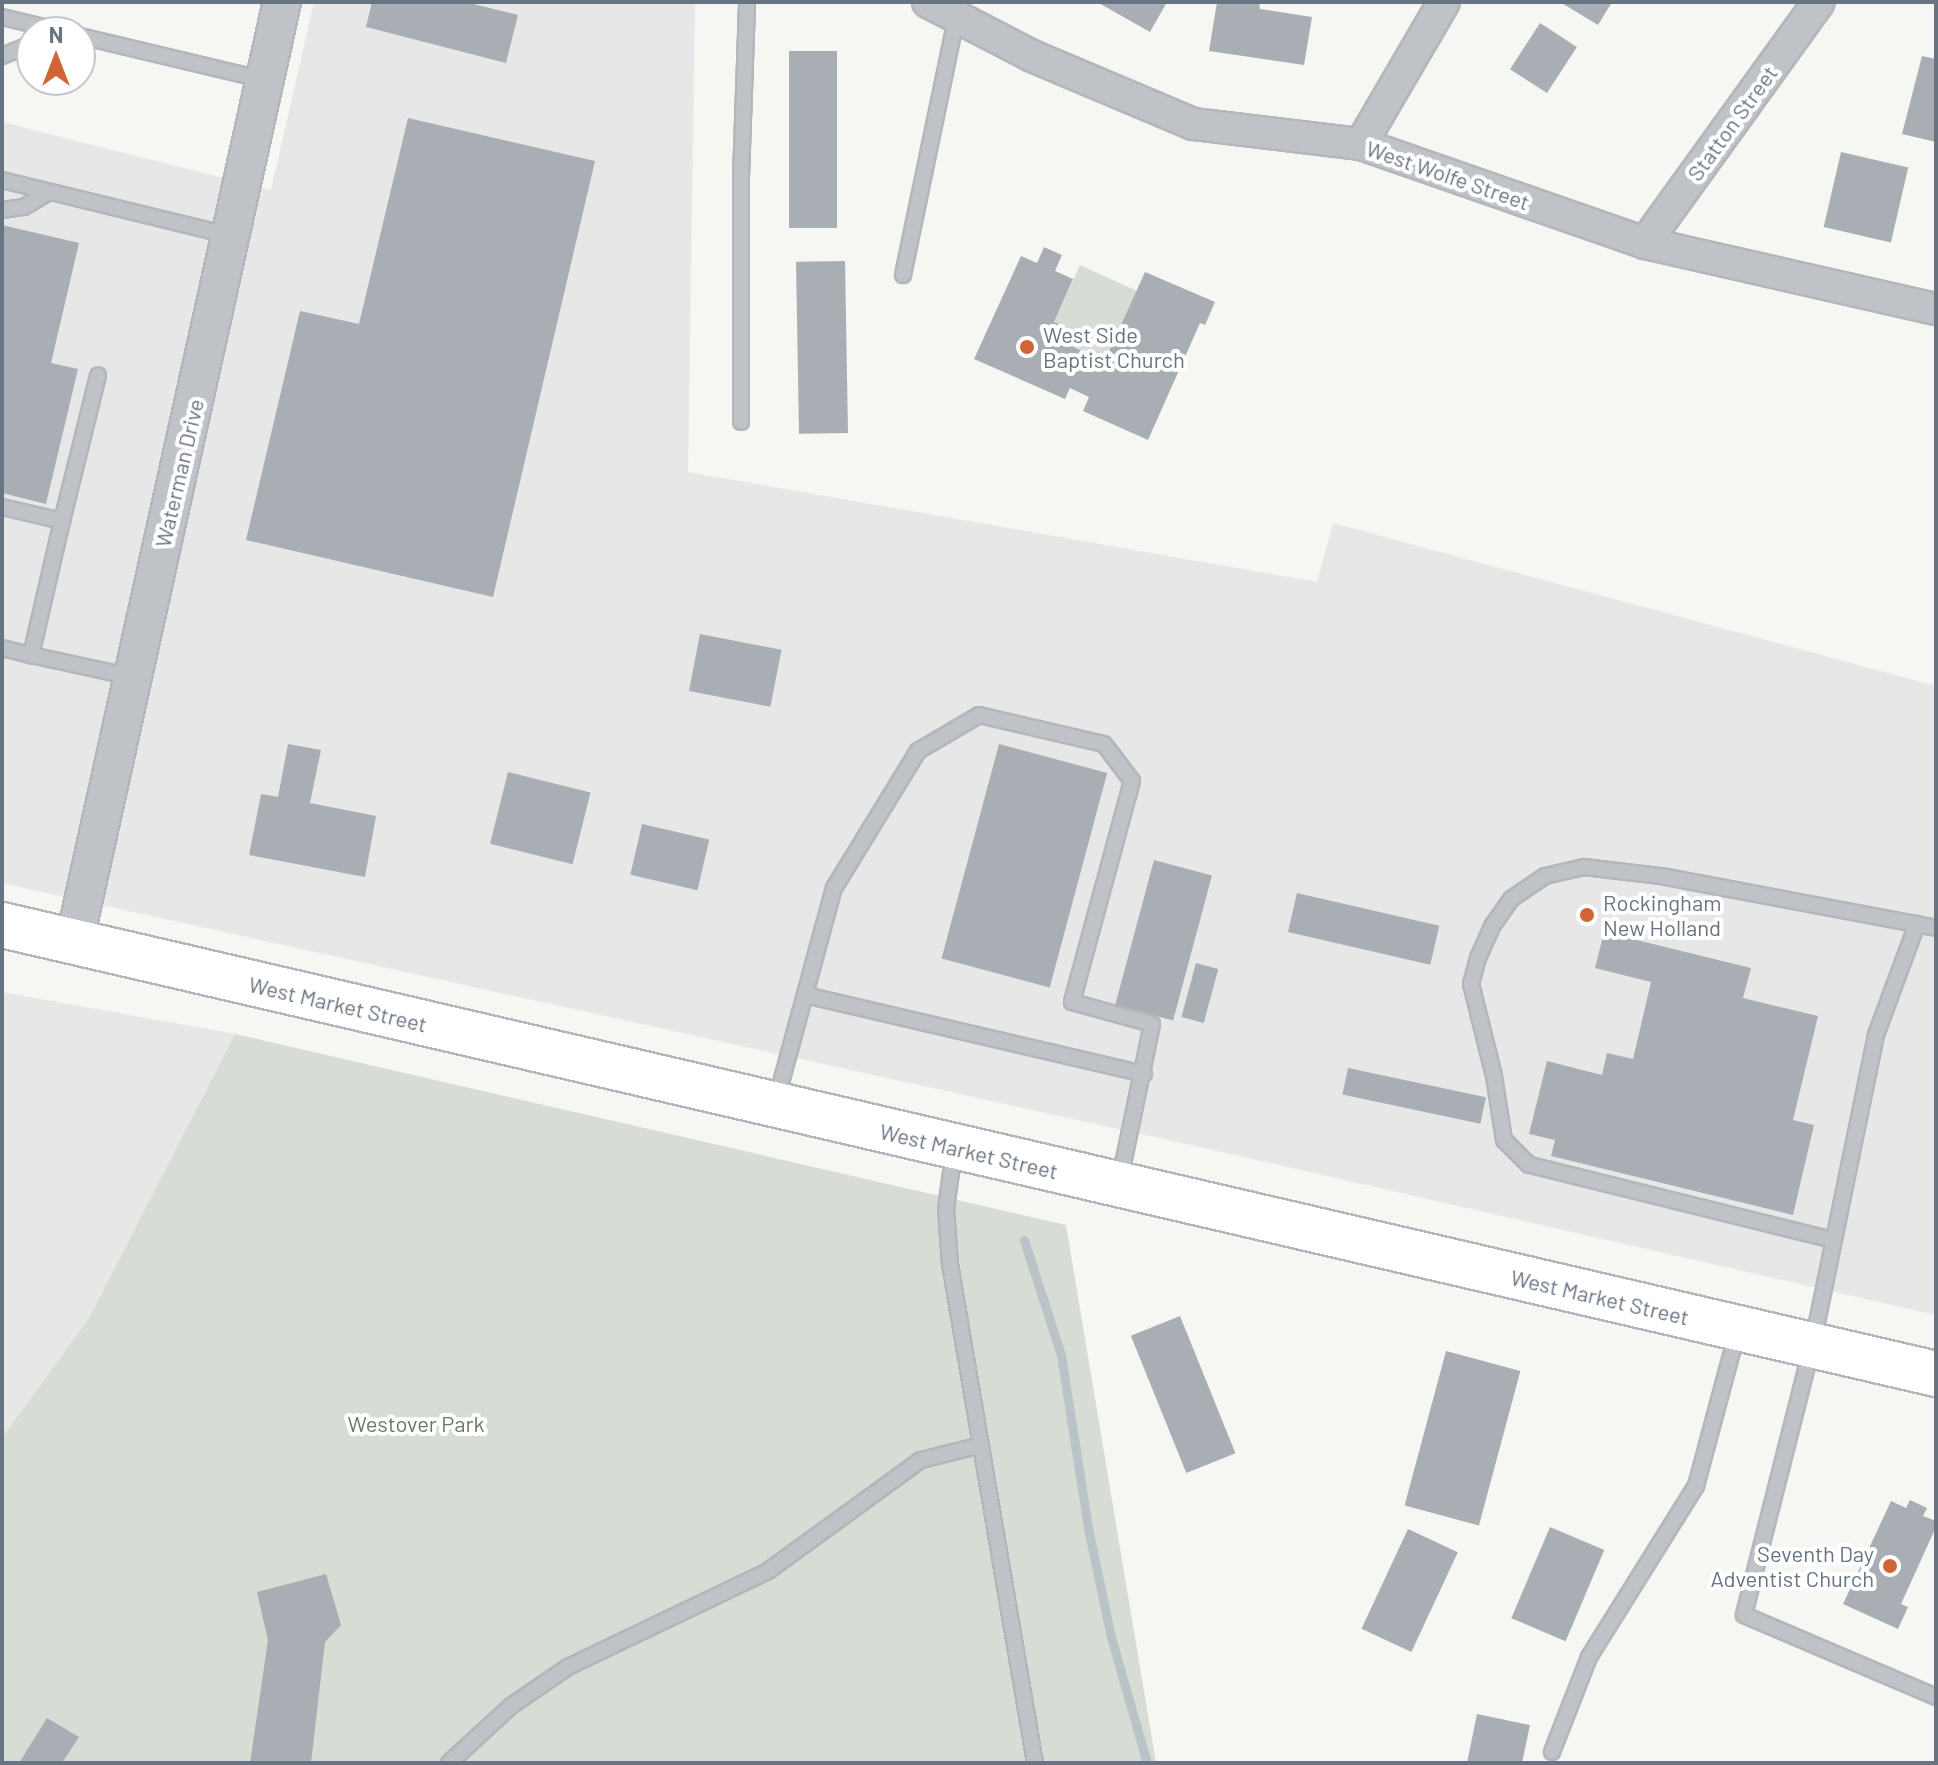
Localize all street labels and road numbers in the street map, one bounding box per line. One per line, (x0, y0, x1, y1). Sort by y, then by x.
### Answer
street label: Statton Street (1681, 60, 1783, 186)
street label: West Wolfe Street (1363, 135, 1533, 215)
street label: Waterman Drive (149, 396, 209, 550)
street label: West Market Street (246, 971, 430, 1037)
street label: West Market Street (877, 1118, 1061, 1184)
street label: West Market Street (1508, 1264, 1692, 1330)

